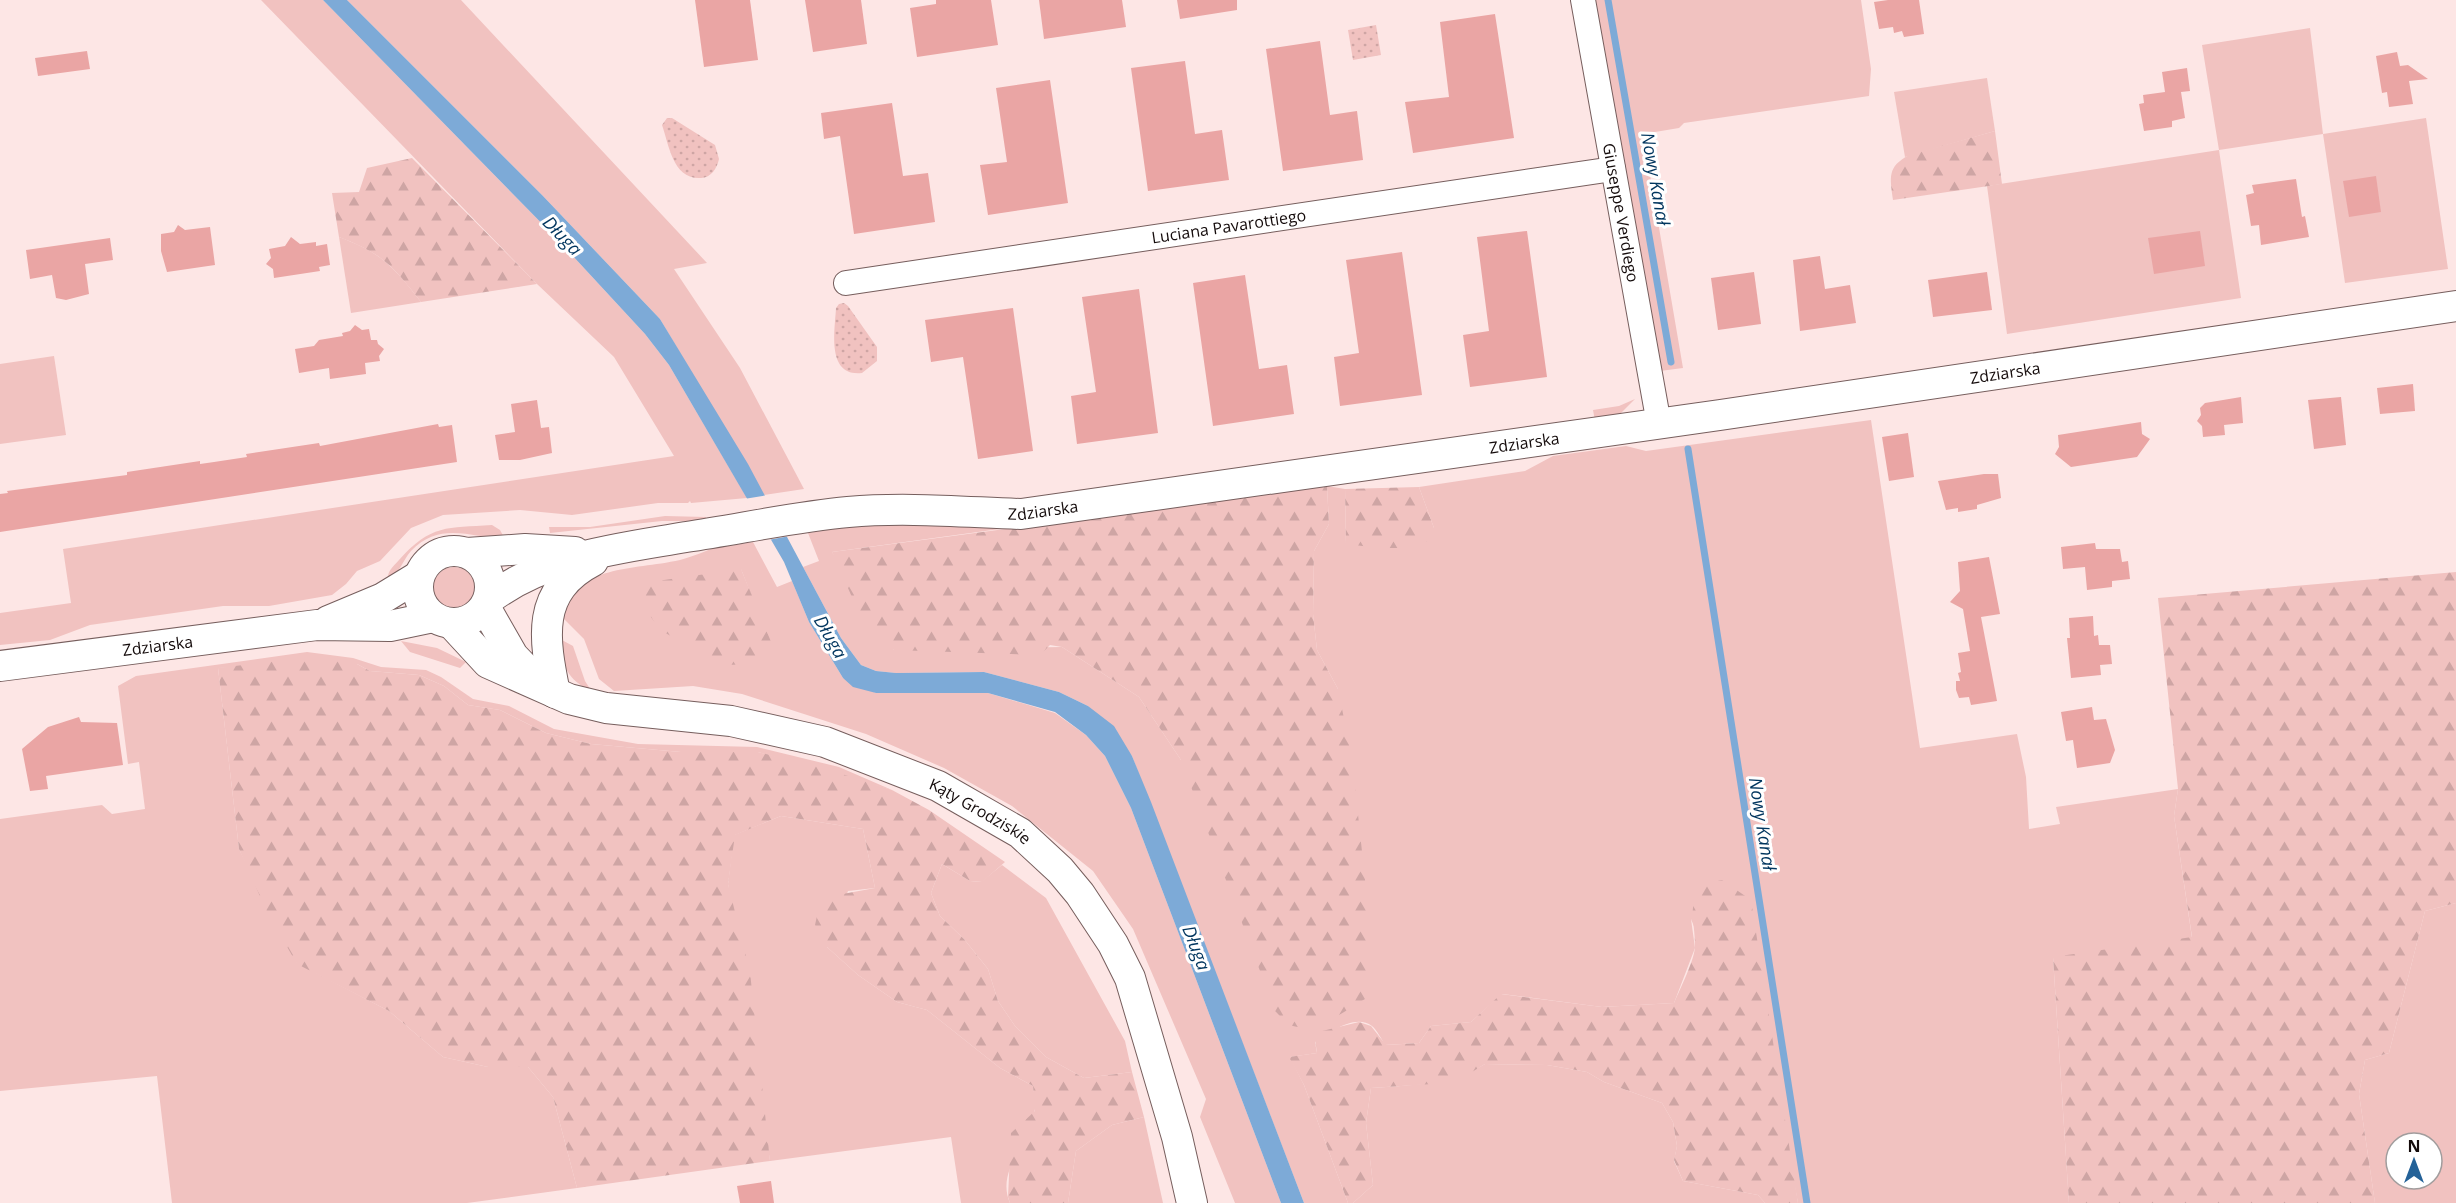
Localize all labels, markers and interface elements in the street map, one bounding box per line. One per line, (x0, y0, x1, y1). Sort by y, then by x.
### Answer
water label: Nowy Kanał (1636, 130, 1676, 229)
street label: Giuseppe Verdiego (1598, 141, 1644, 284)
street label: Luciana Pavarottiego (1150, 204, 1308, 248)
water label: Długa (538, 210, 587, 260)
street label: Zdziarska (1968, 357, 2042, 389)
street label: Zdziarska (1488, 427, 1561, 459)
street label: Zdziarska (1007, 495, 1080, 525)
water label: Długa (809, 610, 853, 663)
street label: Zdziarska (121, 630, 194, 661)
street label: Kąty Grodziskie (926, 773, 1036, 849)
water label: Nowy Kanał (1744, 776, 1782, 874)
water label: Długa (1177, 922, 1216, 974)
north arrow (2384, 1131, 2444, 1191)
text: N (2407, 1135, 2421, 1157)

